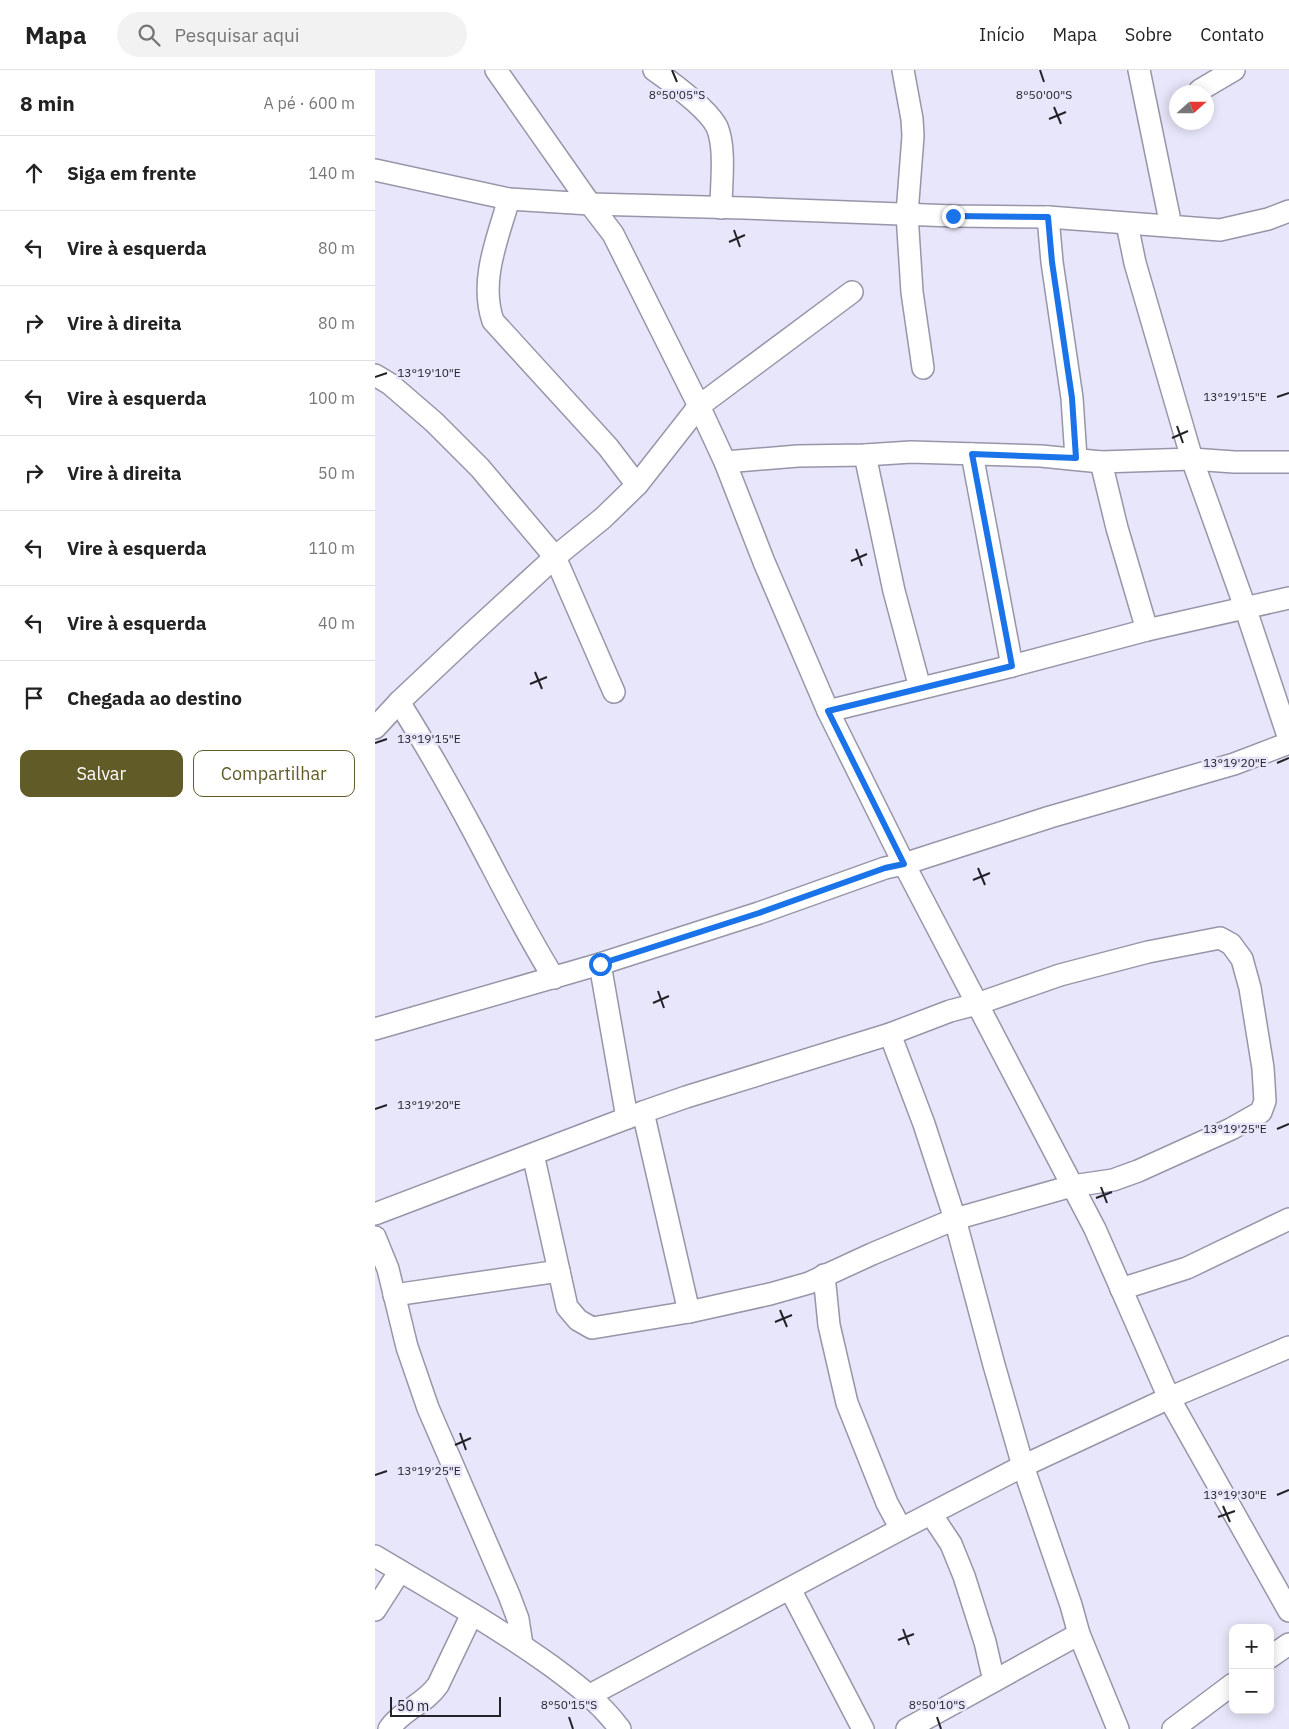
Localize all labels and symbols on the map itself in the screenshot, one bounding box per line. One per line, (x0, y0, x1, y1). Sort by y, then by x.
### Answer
north arrow (1169, 85, 1214, 130)
text: 8°50'05"S (649, 87, 705, 102)
text: 8°50'00"S (1016, 87, 1072, 102)
route end (942, 205, 965, 228)
text: 13°19'10"E (397, 365, 461, 380)
text: 13°19'15"E (1203, 389, 1267, 404)
text: 13°19'15"E (397, 731, 461, 746)
text: 13°19'20"E (1203, 755, 1267, 770)
route start (589, 953, 612, 976)
text: 13°19'20"E (397, 1097, 461, 1112)
text: 13°19'25"E (1203, 1121, 1267, 1136)
text: 13°19'25"E (397, 1463, 461, 1478)
text: 13°19'30"E (1203, 1487, 1267, 1502)
scale bar (390, 1694, 501, 1717)
text: 8°50'15"S (541, 1697, 597, 1712)
text: 8°50'10"S (909, 1697, 965, 1712)

